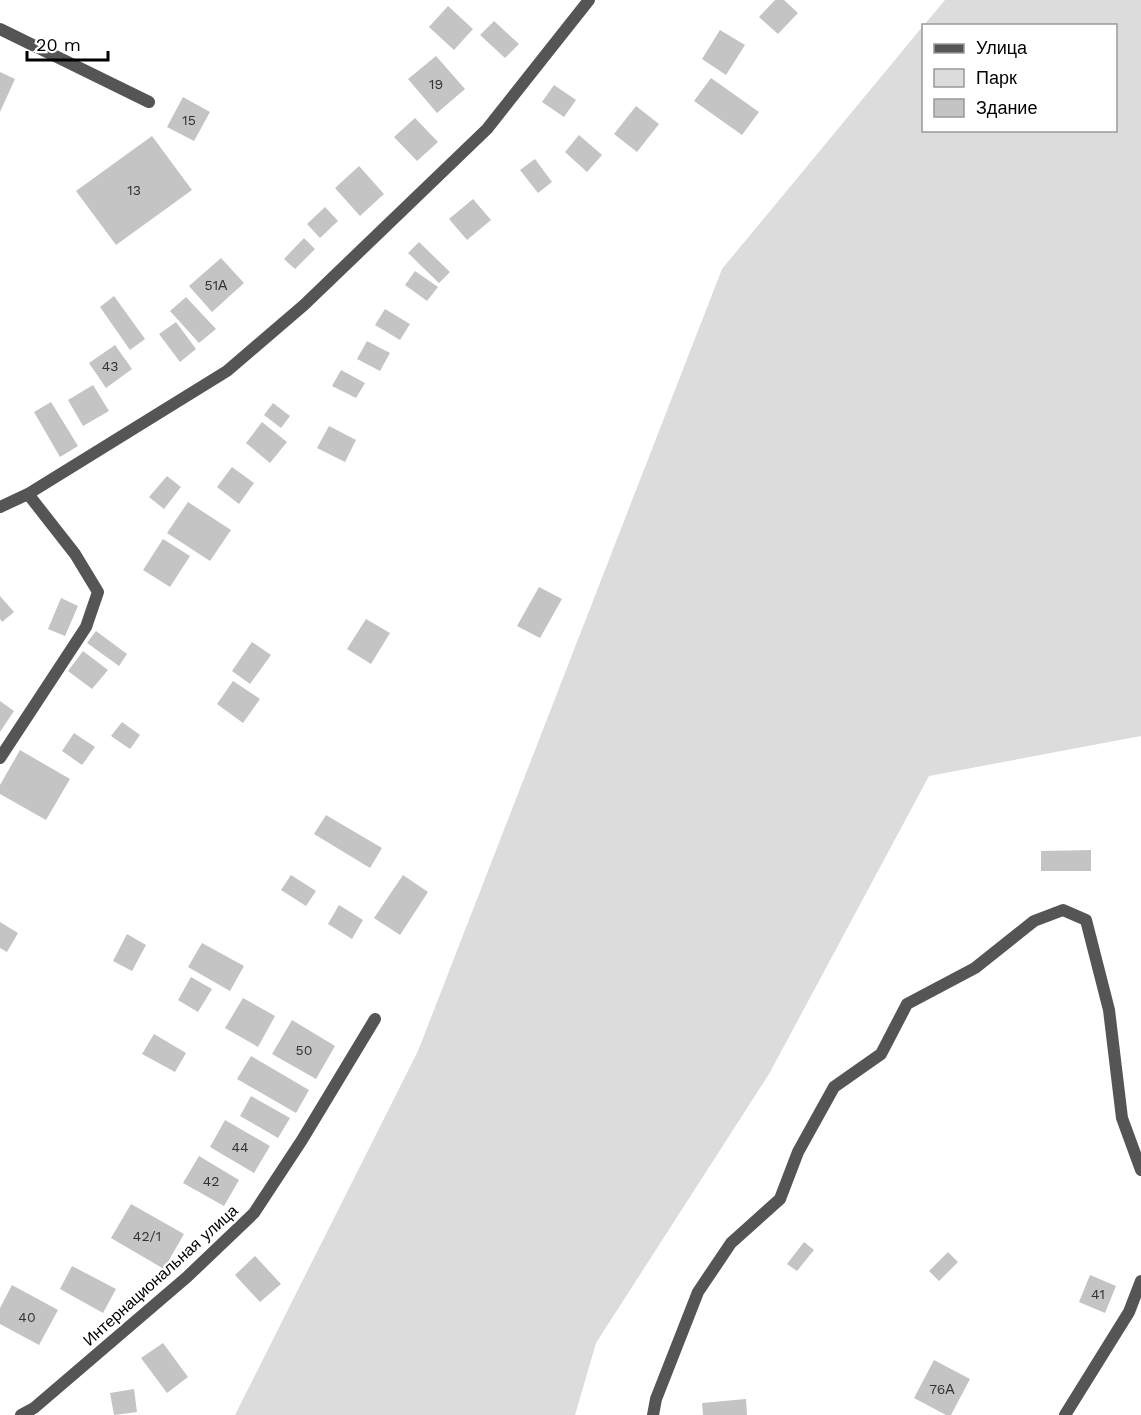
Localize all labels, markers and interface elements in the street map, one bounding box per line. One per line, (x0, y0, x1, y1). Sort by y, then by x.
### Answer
scale bar (27, 24, 108, 62)
legend (922, 24, 1117, 132)
text: 20 m (36, 34, 81, 55)
text: Улица (976, 37, 1028, 58)
text: Парк (976, 67, 1017, 88)
house number: 19 (429, 76, 443, 92)
text: Здание (976, 97, 1037, 118)
house number: 15 (182, 112, 196, 128)
house number: 13 (127, 182, 141, 198)
house number: 51А (205, 277, 228, 293)
house number: 43 (102, 358, 118, 374)
house number: 50 (296, 1042, 312, 1058)
house number: 44 (231, 1139, 249, 1155)
house number: 42 (203, 1173, 219, 1189)
street label: Интернациональная улица (79, 1201, 242, 1350)
house number: 42/1 (133, 1228, 161, 1244)
house number: 41 (1091, 1286, 1105, 1302)
house number: 40 (18, 1309, 36, 1325)
house number: 76А (929, 1381, 955, 1397)

